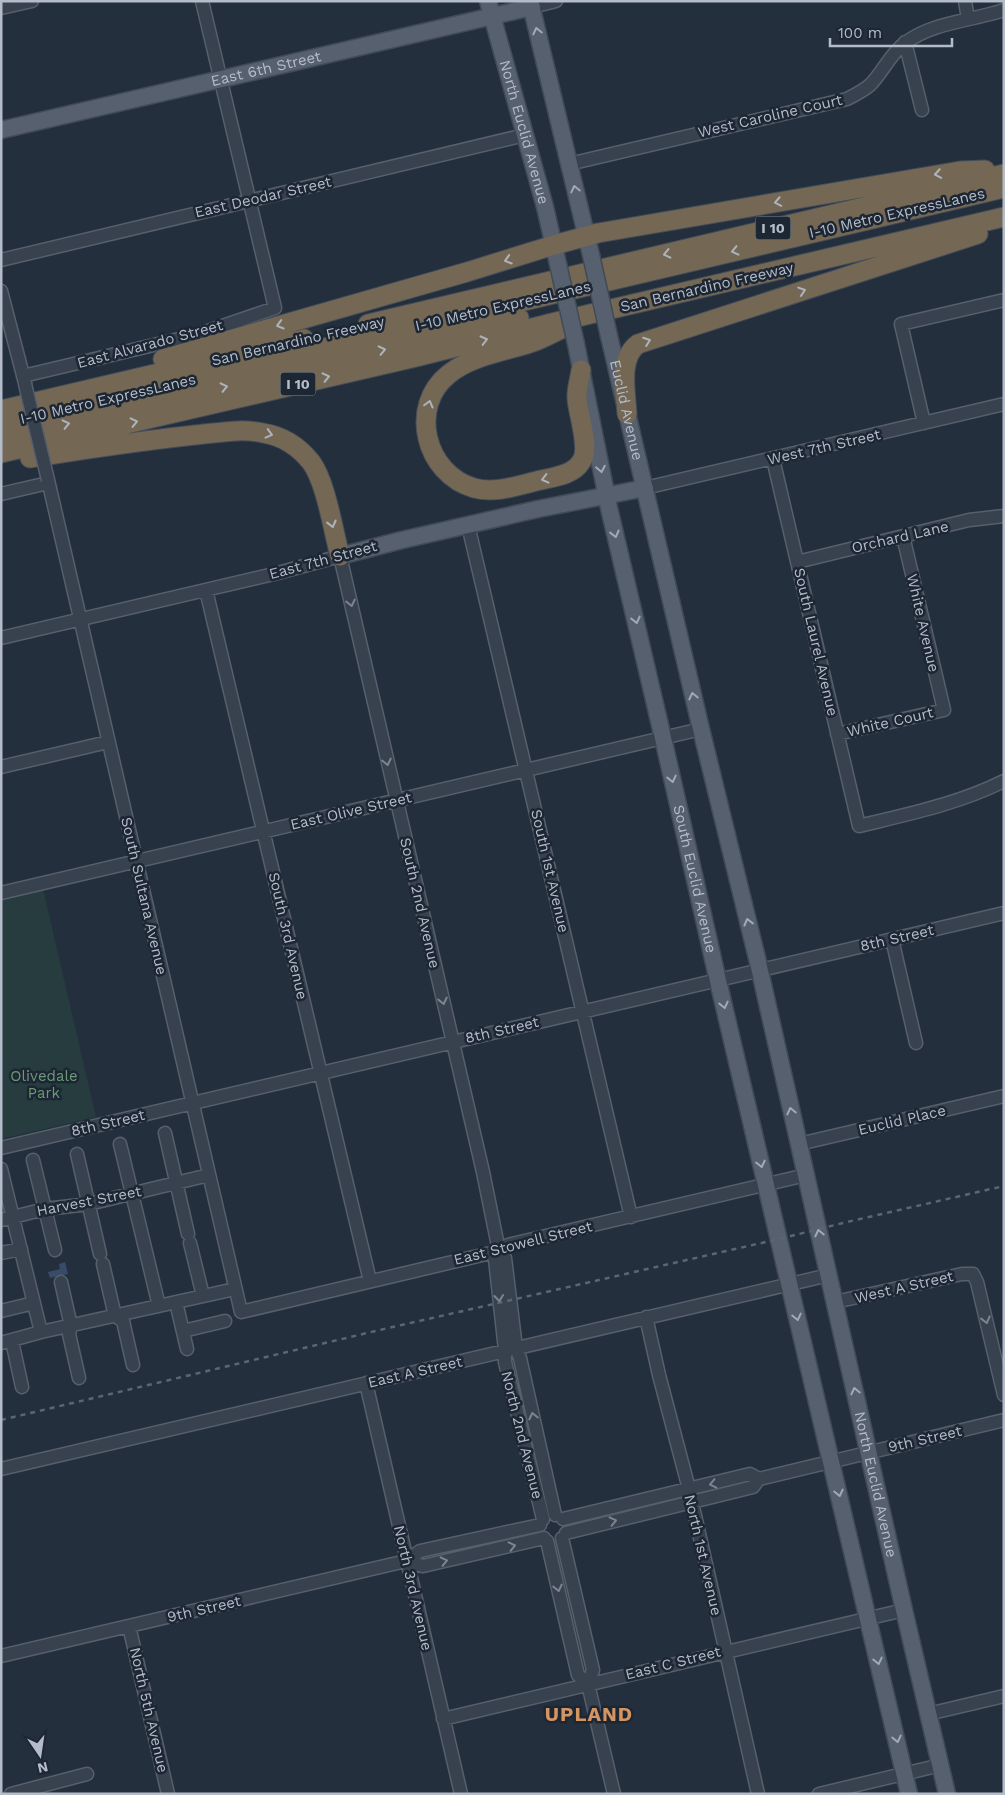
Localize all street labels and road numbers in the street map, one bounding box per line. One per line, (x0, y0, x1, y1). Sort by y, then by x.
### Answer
street label: East 6th Street (209, 47, 323, 90)
street label: North Euclid Avenue (496, 58, 553, 206)
street label: West Caroline Court (696, 90, 845, 141)
street label: East Deodar Street (193, 172, 334, 221)
street label: I-10 Metro ExpressLanes (807, 184, 987, 242)
road number: I 10 (756, 217, 790, 240)
street label: San Bernardino Freeway (619, 258, 796, 316)
street label: I-10 Metro ExpressLanes (413, 277, 593, 335)
street label: San Bernardino Freeway (210, 312, 387, 370)
street label: East Alvarado Street (75, 316, 226, 372)
street label: Euclid Avenue (606, 358, 647, 462)
street label: I-10 Metro ExpressLanes (18, 370, 198, 428)
road number: I 10 (280, 372, 316, 396)
street label: West 7th Street (766, 425, 883, 469)
street label: Orchard Lane (850, 517, 950, 557)
street label: East 7th Street (267, 537, 380, 583)
street label: South Laurel Avenue (790, 566, 842, 718)
street label: White Avenue (903, 572, 943, 674)
street label: White Court (845, 703, 936, 741)
street label: East Olive Street (289, 788, 414, 834)
street label: South Euclid Avenue (669, 803, 720, 955)
street label: South 1st Avenue (527, 808, 573, 934)
street label: South Sultana Avenue (117, 815, 171, 977)
street label: South 2nd Avenue (396, 836, 444, 970)
street label: South 3rd Avenue (265, 871, 311, 1001)
street label: 8th Street (858, 921, 936, 955)
street label: 8th Street (463, 1013, 541, 1047)
street label: Euclid Place (856, 1101, 948, 1139)
street label: 8th Street (69, 1106, 147, 1140)
street label: Harvest Street (35, 1182, 144, 1220)
street label: East Stowell Street (452, 1217, 595, 1269)
street label: West A Street (853, 1267, 956, 1307)
street label: East A Street (366, 1352, 465, 1392)
street label: North 2nd Avenue (497, 1369, 547, 1501)
street label: North Euclid Avenue (851, 1410, 901, 1559)
street label: 9th Street (886, 1422, 964, 1456)
street label: North 1st Avenue (680, 1493, 726, 1617)
street label: North 3rd Avenue (390, 1524, 436, 1652)
street label: 9th Street (165, 1592, 243, 1626)
street label: East C Street (623, 1642, 723, 1684)
street label: North 5th Avenue (126, 1646, 172, 1774)

